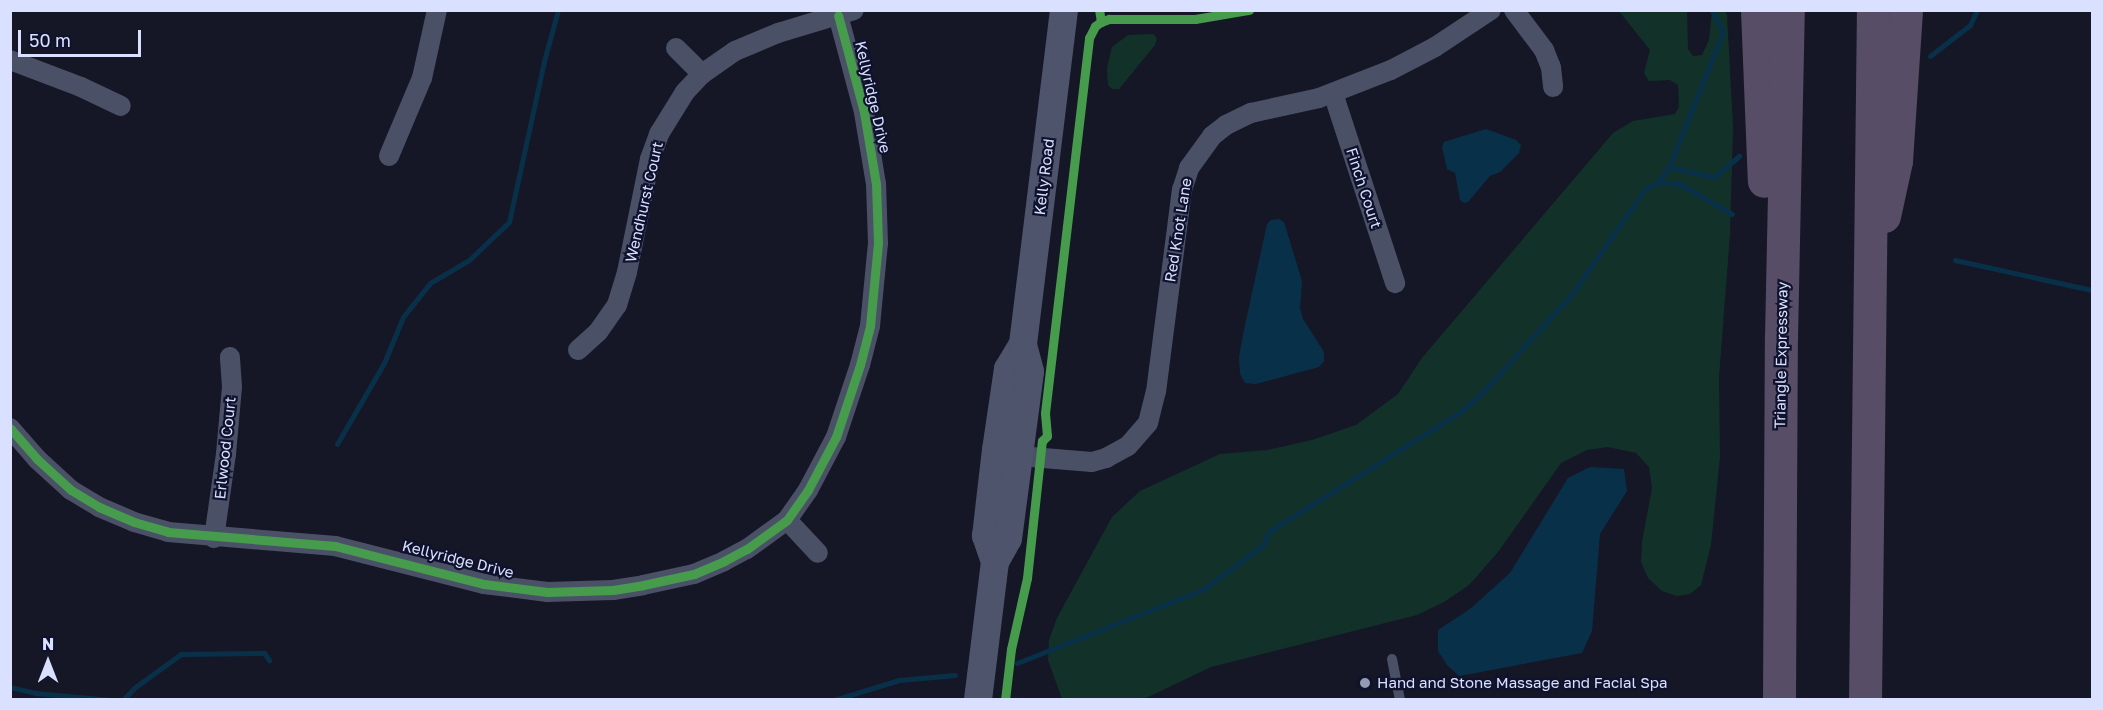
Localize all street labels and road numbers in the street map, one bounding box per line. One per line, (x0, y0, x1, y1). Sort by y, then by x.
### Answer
street label: Kellyridge Drive (851, 39, 895, 155)
street label: Kelly Road (1030, 138, 1058, 216)
street label: Wendhurst Court (621, 140, 667, 264)
street label: Finch Court (1343, 145, 1385, 231)
street label: Red Knot Lane (1161, 177, 1195, 283)
street label: Triangle Expressway (1771, 281, 1791, 429)
street label: Erlwood Court (211, 396, 239, 500)
street label: Kellyridge Drive (400, 536, 516, 582)

